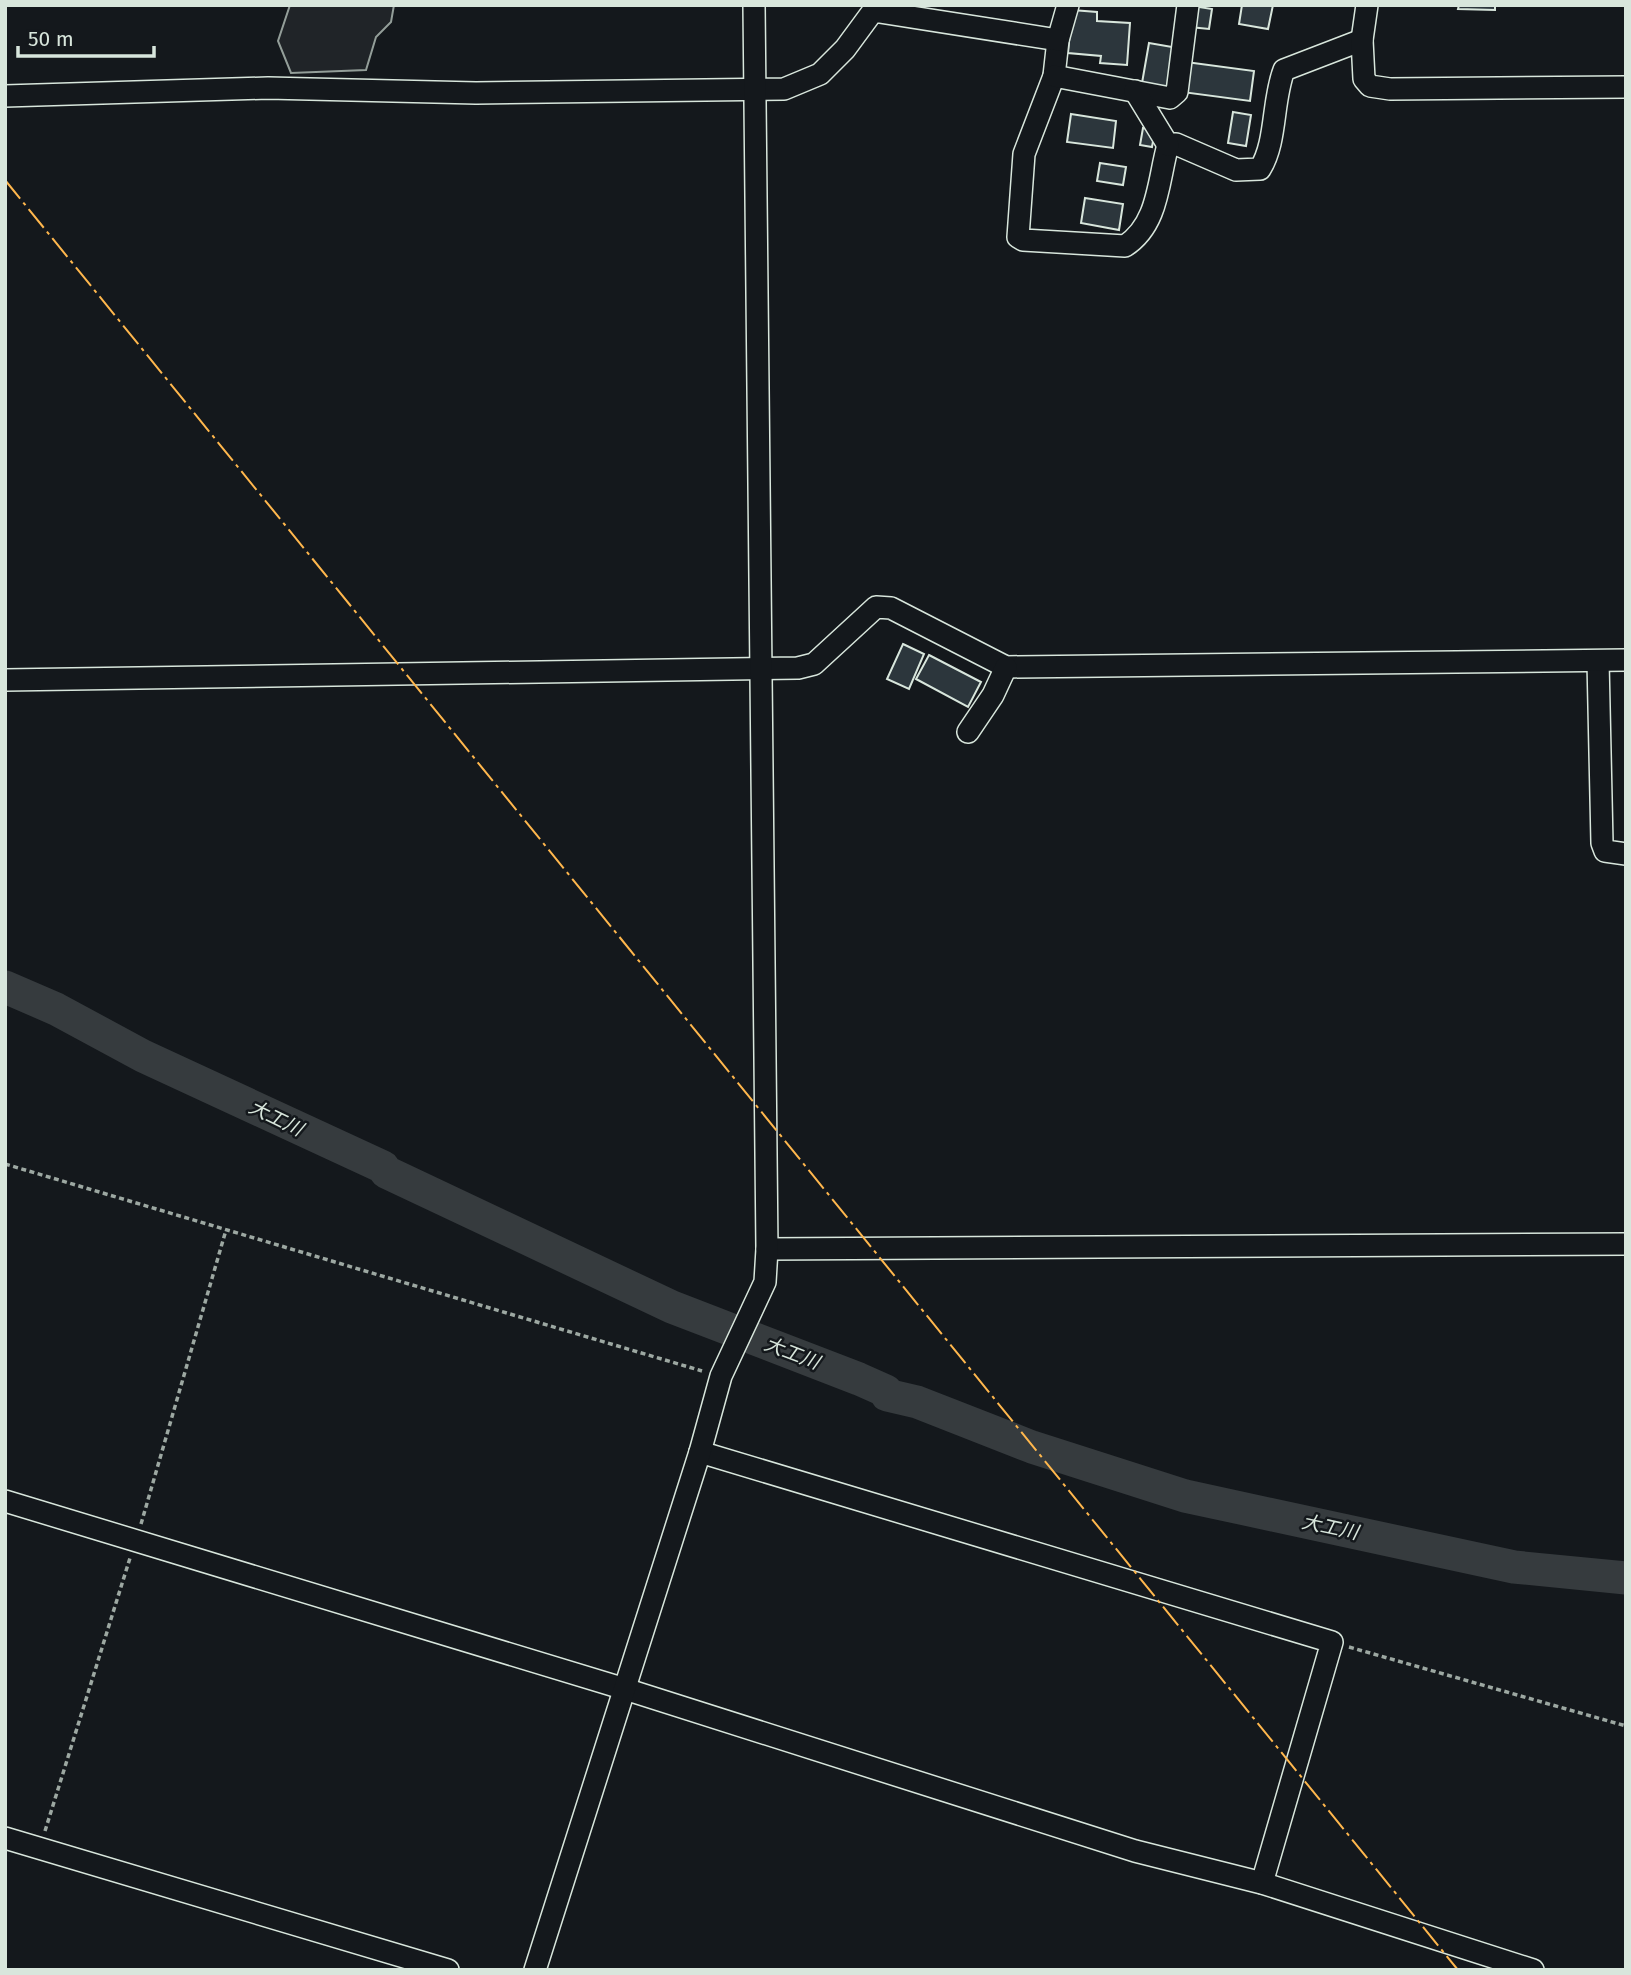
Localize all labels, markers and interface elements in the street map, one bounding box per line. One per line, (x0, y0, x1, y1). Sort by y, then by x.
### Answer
scale bar (18, 14, 154, 58)
text: 50 m (28, 26, 74, 52)
water label: 大工川 (245, 1095, 308, 1142)
water label: 大工川 (761, 1332, 825, 1375)
water label: 大工川 (1300, 1510, 1362, 1545)

